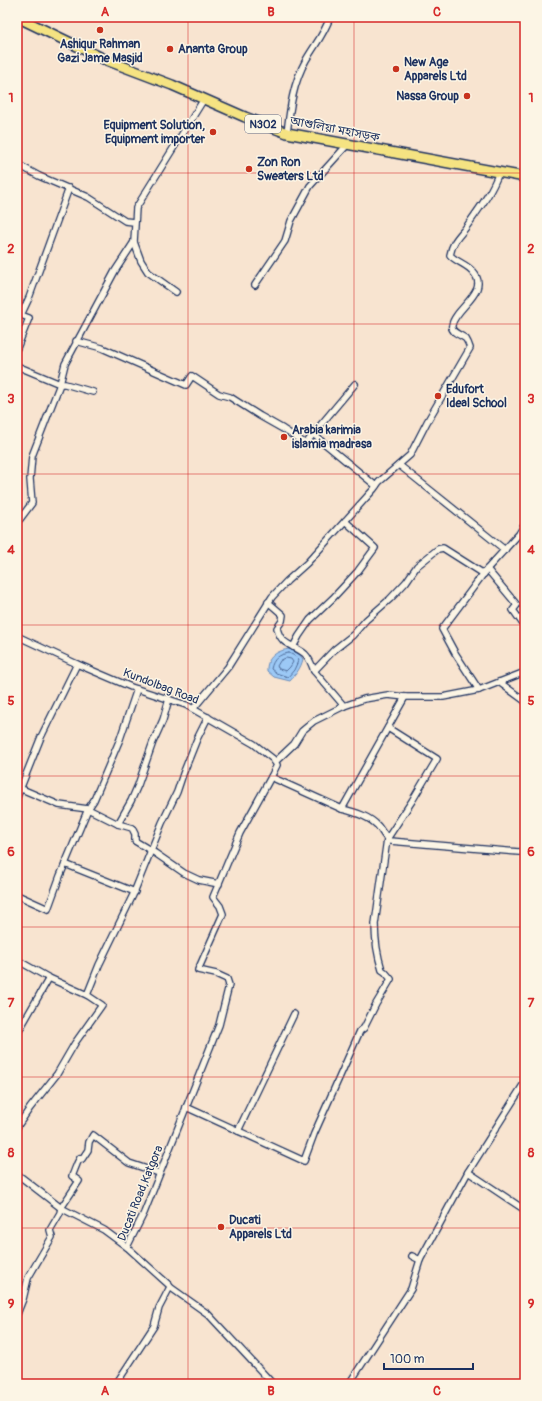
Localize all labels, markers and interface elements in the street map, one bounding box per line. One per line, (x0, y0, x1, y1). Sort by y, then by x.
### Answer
text: A (101, 4, 110, 20)
text: B (267, 4, 275, 20)
text: C (433, 4, 441, 20)
marker: Ashiqur Rahman Gazi Jame Masjid (95, 25, 105, 35)
place label: Ashiqur Rahman Gazi Jame Masjid (57, 37, 143, 66)
place label: Ananta Group (178, 42, 248, 57)
marker: Ananta Group (165, 44, 175, 54)
place label: New Age Apparels Ltd (404, 55, 467, 84)
marker: New Age Apparels Ltd (391, 64, 401, 74)
place label: Nassa Group (396, 89, 459, 104)
text: 1 (8, 90, 14, 106)
text: 1 (528, 90, 534, 106)
marker: Nassa Group (462, 91, 472, 101)
street label: আশুলিয়া মহাসড়ক (288, 112, 381, 146)
road number: N302 (245, 115, 281, 133)
place label: Equipment Solution, Equipment importer (103, 118, 206, 147)
marker: Equipment Solution, Equipment importer (208, 127, 218, 137)
place label: Zon Ron Sweaters Ltd (257, 155, 324, 184)
marker: Zon Ron Sweaters Ltd (244, 164, 254, 174)
text: 2 (7, 241, 15, 257)
text: 2 (527, 241, 535, 257)
place label: Edufort Ideal School (446, 382, 507, 411)
text: 3 (7, 391, 15, 407)
marker: Edufort Ideal School (433, 391, 443, 401)
text: 3 (527, 391, 535, 407)
place label: Arabia karimia islamia madrasa (292, 423, 372, 452)
marker: Arabia karimia islamia madrasa (279, 432, 289, 442)
text: 4 (7, 542, 15, 558)
text: 4 (527, 542, 535, 558)
street label: Kundolbag Road (121, 665, 201, 708)
text: 5 (7, 693, 15, 709)
text: 5 (527, 693, 535, 709)
text: 6 (7, 844, 15, 860)
text: 6 (527, 844, 535, 860)
text: 7 (8, 995, 15, 1011)
text: 7 (528, 995, 535, 1011)
street label: Ducati Road,Katgora (114, 1143, 167, 1243)
text: 8 (8, 1145, 15, 1161)
text: 8 (528, 1145, 535, 1161)
place label: Ducati Apparels Ltd (229, 1213, 292, 1242)
marker: Ducati Apparels Ltd (216, 1222, 226, 1232)
text: 9 (8, 1296, 15, 1312)
text: 9 (528, 1296, 535, 1312)
scale bar (384, 1345, 473, 1371)
text: 100 m (390, 1352, 425, 1367)
text: A (101, 1383, 110, 1399)
text: B (267, 1383, 275, 1399)
text: C (433, 1383, 441, 1399)

